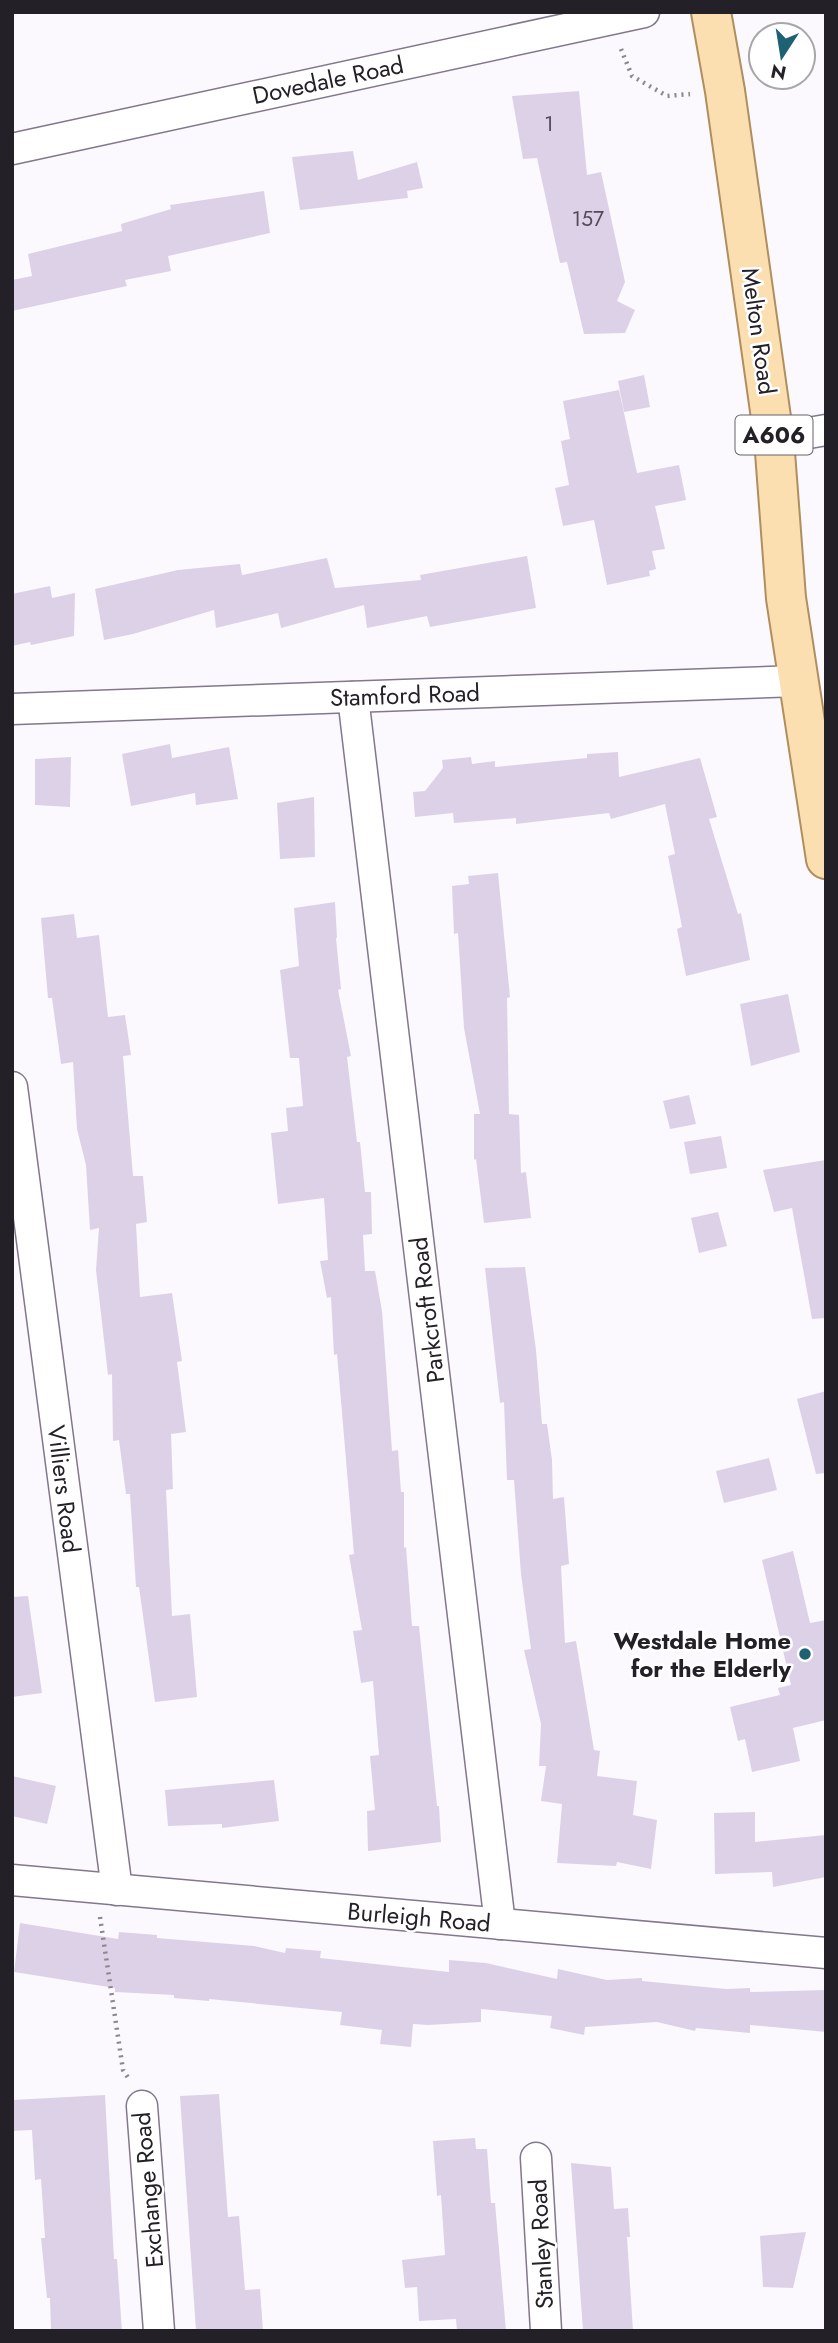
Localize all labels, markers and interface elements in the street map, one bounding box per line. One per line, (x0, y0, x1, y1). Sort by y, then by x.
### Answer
north arrow (747, 21, 817, 91)
street label: Dovedale Road (249, 47, 407, 113)
text: N (768, 57, 789, 87)
house number: 1 (544, 109, 554, 139)
house number: 157 (572, 204, 604, 234)
street label: Melton Road (733, 265, 785, 397)
road number: A606 (736, 416, 812, 454)
street label: Stamford Road (329, 675, 481, 715)
street label: Parkcroft Road (401, 1235, 453, 1385)
street label: Villiers Road (39, 1423, 89, 1555)
place label: Westdale Home for the Elderly (613, 1623, 791, 1686)
marker: Westdale Home for the Elderly (797, 1646, 813, 1662)
street label: Burleigh Road (346, 1893, 492, 1941)
street label: Exchange Road (124, 2111, 172, 2269)
street label: Stanley Road (520, 2178, 562, 2310)

